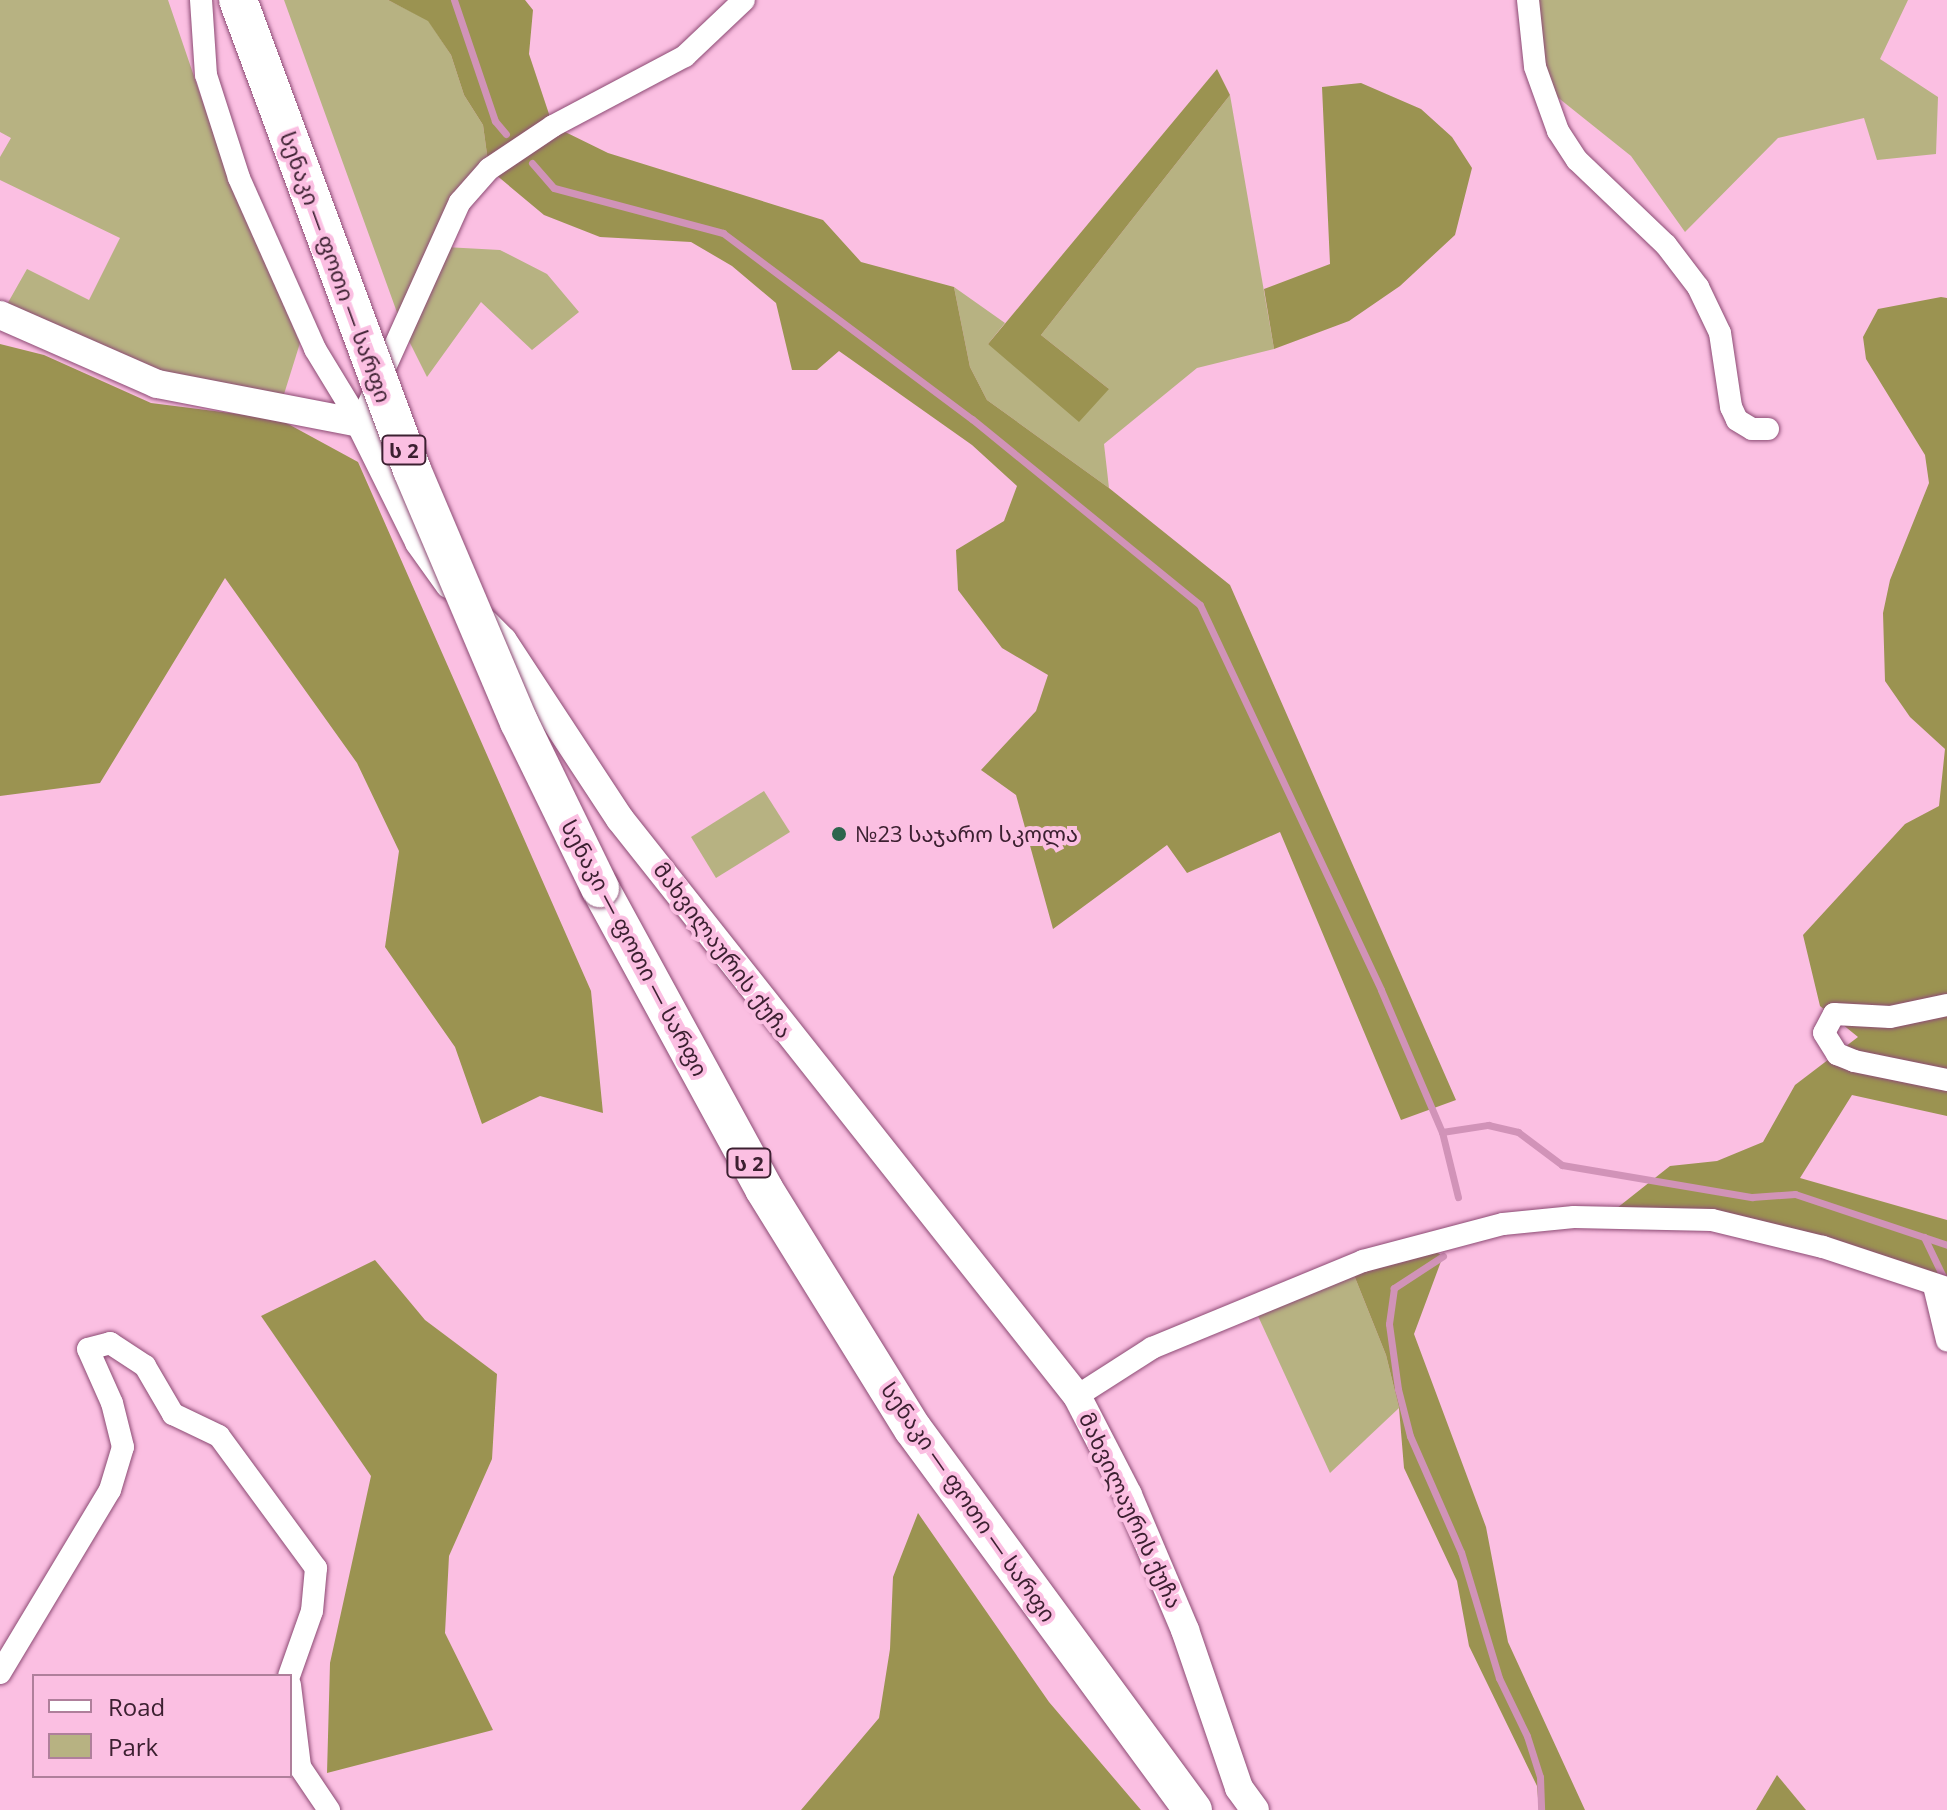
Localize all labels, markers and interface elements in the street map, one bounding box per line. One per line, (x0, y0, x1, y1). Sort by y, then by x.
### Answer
street label: სენაკი — ფოთი — სარფი (275, 128, 397, 406)
road number: ს 2 (380, 434, 428, 466)
street label: სენაკი — ფოთი — სარფი (556, 816, 714, 1080)
place label: №23 საჯარო სკოლა (855, 821, 1078, 847)
marker: №23 საჯარო სკოლა (830, 825, 848, 843)
street label: მახვილაურის ქუჩა (648, 857, 798, 1043)
road number: ს 2 (725, 1147, 773, 1179)
street label: სენაკი — ფოთი — სარფი (876, 1377, 1062, 1627)
street label: მახვილაურის ქუჩა (1074, 1408, 1188, 1612)
legend (32, 1674, 292, 1778)
text: Road (108, 1690, 165, 1723)
text: Park (108, 1730, 158, 1763)

